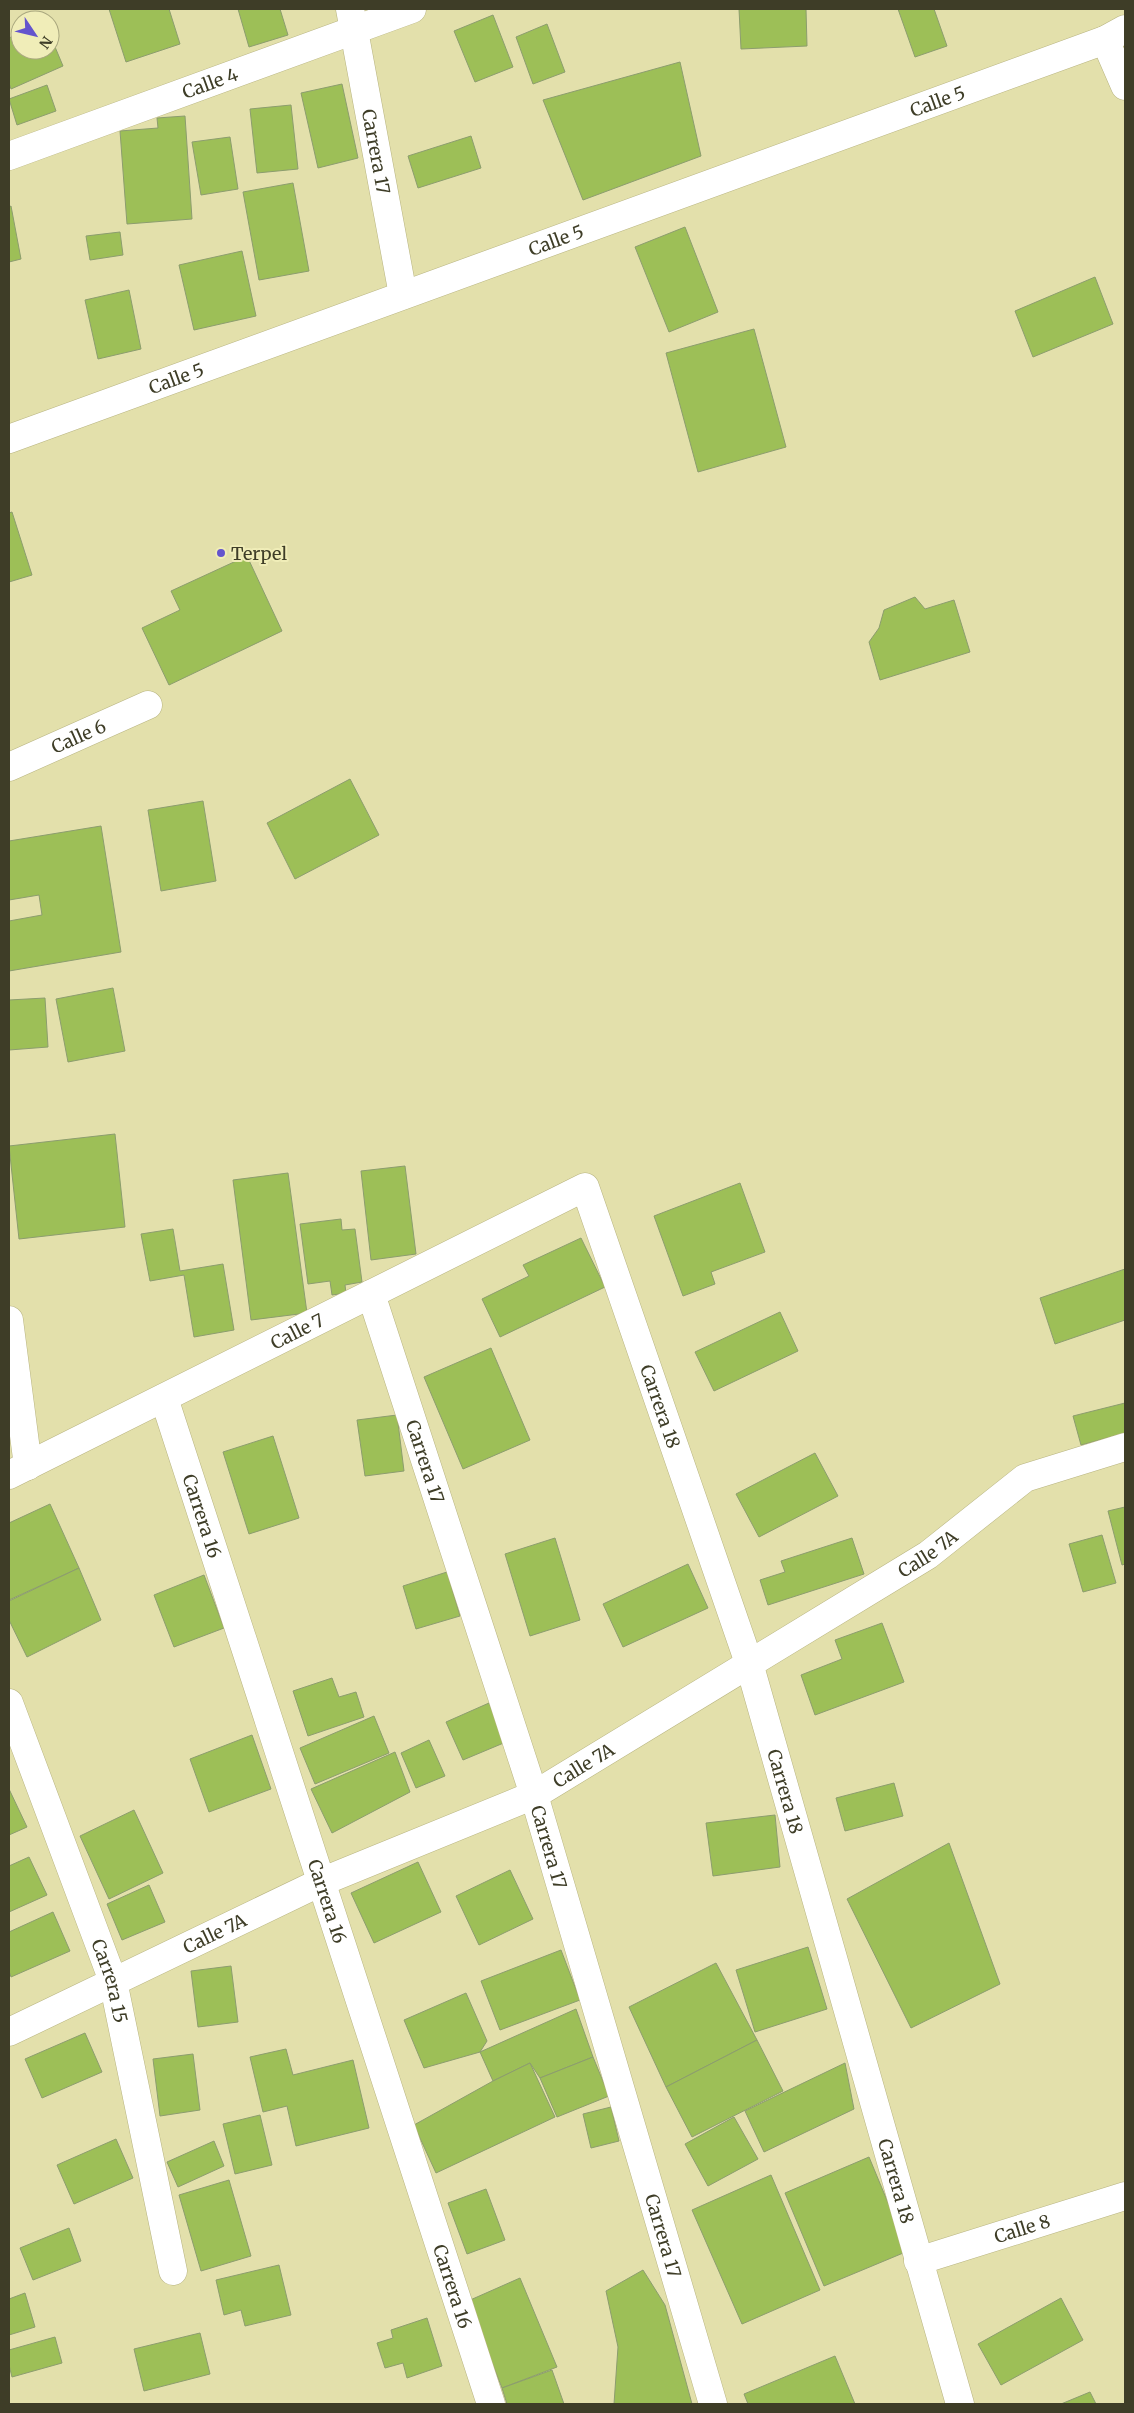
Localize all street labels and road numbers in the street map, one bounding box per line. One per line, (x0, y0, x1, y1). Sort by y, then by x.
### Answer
street label: Calle 4 (179, 62, 241, 103)
street label: Calle 5 (907, 80, 968, 122)
street label: Carrera 17 (357, 107, 396, 196)
street label: Calle 5 (525, 219, 587, 260)
street label: Calle 5 (146, 358, 207, 399)
street label: Calle 6 (48, 714, 109, 758)
street label: Calle 7 (266, 1308, 328, 1354)
street label: Carrera 18 (636, 1361, 686, 1451)
street label: Carrera 17 (401, 1417, 450, 1506)
street label: Carrera 16 (178, 1471, 227, 1561)
street label: Calle 7A (893, 1525, 962, 1582)
street label: Calle 7A (548, 1737, 618, 1792)
street label: Carrera 18 (763, 1746, 809, 1836)
street label: Carrera 17 (526, 1802, 572, 1891)
street label: Carrera 16 (303, 1856, 352, 1946)
street label: Calle 7A (179, 1908, 250, 1958)
street label: Carrera 15 (87, 1936, 133, 2025)
street label: Carrera 18 (874, 2136, 919, 2226)
street label: Carrera 17 (640, 2191, 687, 2280)
street label: Calle 8 (991, 2209, 1053, 2248)
street label: Carrera 16 (428, 2241, 477, 2331)

